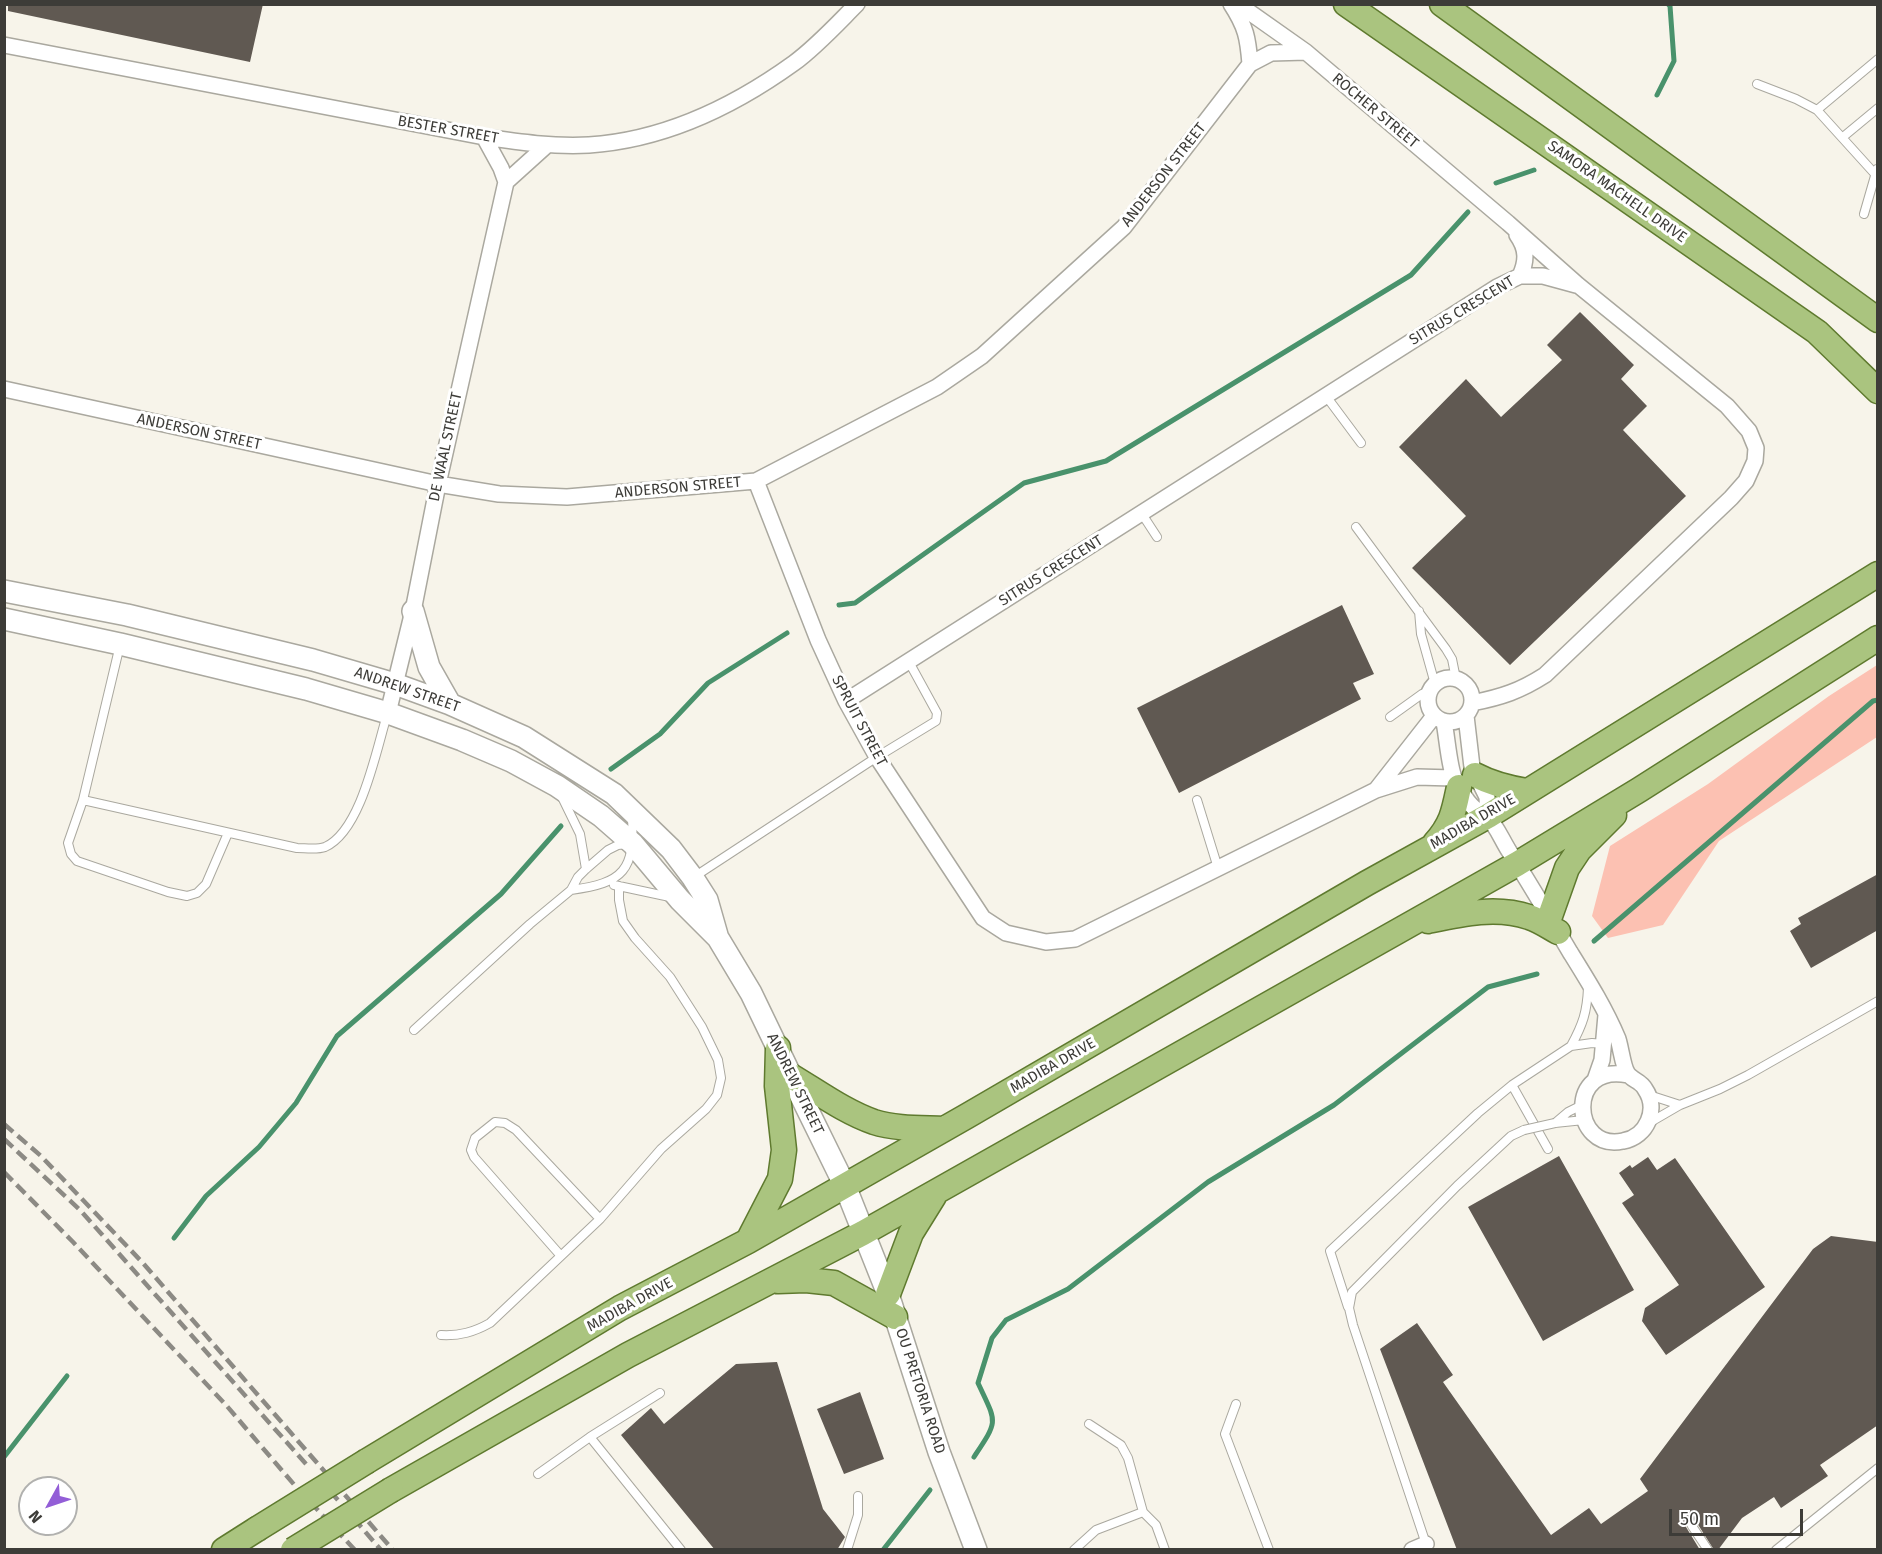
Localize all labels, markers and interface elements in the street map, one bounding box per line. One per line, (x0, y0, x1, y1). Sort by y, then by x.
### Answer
street label: ROCHER STREET (1328, 70, 1422, 152)
street label: BESTER STREET (396, 112, 500, 148)
street label: ANDERSON STREET (1118, 120, 1210, 230)
street label: SAMORA MACHELL DRIVE (1544, 137, 1690, 247)
street label: SITRUS CRESCENT (1406, 273, 1518, 349)
street label: DE WAAL STREET (426, 391, 466, 503)
street label: ANDERSON STREET (135, 410, 263, 454)
street label: ANDERSON STREET (614, 474, 742, 502)
street label: SITRUS CRESCENT (996, 532, 1106, 610)
street label: ANDREW STREET (352, 664, 462, 716)
street label: SPRUIT STREET (827, 672, 891, 770)
street label: MADIBA DRIVE (1427, 790, 1519, 854)
street label: ANDREW STREET (763, 1030, 827, 1138)
street label: MADIBA DRIVE (1007, 1034, 1099, 1098)
street label: MADIBA DRIVE (584, 1274, 676, 1336)
street label: OU PRETORIA ROAD (891, 1326, 949, 1456)
north arrow (18, 1476, 78, 1536)
scale bar (1672, 1497, 1806, 1535)
text: N (25, 1506, 46, 1527)
text: 50 m (1680, 1508, 1719, 1530)

